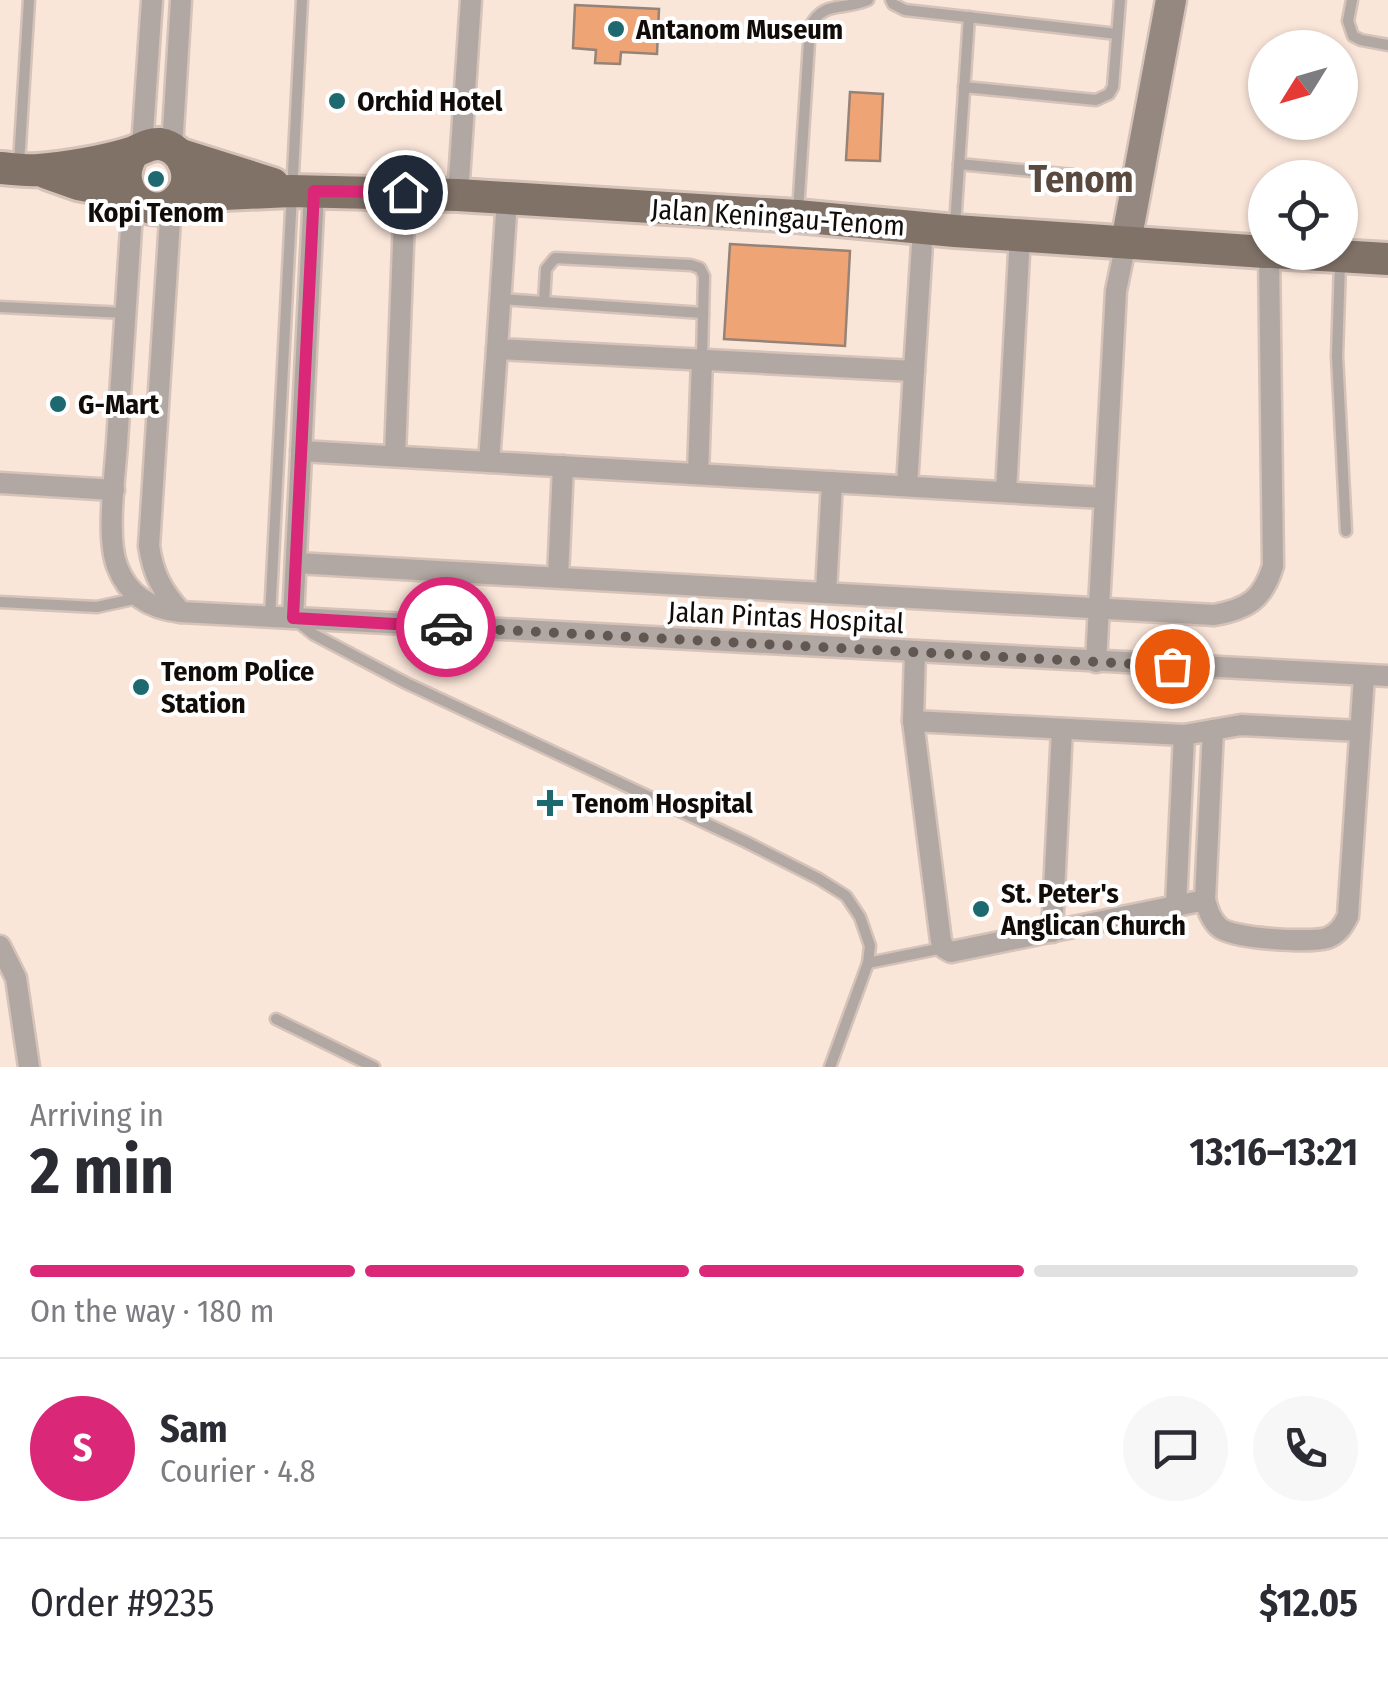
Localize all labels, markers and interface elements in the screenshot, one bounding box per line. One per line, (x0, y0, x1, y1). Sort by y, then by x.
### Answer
place label: Antanom Museum (635, 13, 843, 46)
marker: Antanom Museum (605, 18, 627, 40)
north arrow (1248, 30, 1358, 140)
map controls (1248, 30, 1358, 270)
place label: Orchid Hotel (357, 85, 503, 118)
marker: Orchid Hotel (326, 90, 348, 112)
pin (363, 150, 448, 235)
district label: Tenom (1029, 156, 1134, 202)
button: locate (1248, 160, 1358, 270)
icon: home (378, 165, 433, 220)
marker: Kopi Tenom (145, 168, 167, 190)
street label: Jalan Keningau-Tenom (650, 192, 906, 243)
place label: Kopi Tenom (88, 196, 224, 229)
place label: G-Mart (78, 388, 160, 421)
marker: G-Mart (47, 393, 69, 415)
courier (396, 577, 496, 677)
street label: Jalan Pintas Hospital (667, 595, 905, 640)
icon: car (419, 600, 474, 655)
pin (1130, 624, 1215, 709)
icon: bag (1145, 639, 1200, 694)
place label: Tenom Police Station (161, 655, 314, 720)
marker: Tenom Police Station (130, 676, 152, 698)
place label: Tenom Hospital (572, 787, 753, 820)
marker: Tenom Hospital (537, 790, 563, 816)
place label: St. Peter's Anglican Church (1000, 877, 1186, 942)
marker: St. Peter's Anglican Church (970, 898, 992, 920)
text: Arriving in (30, 1096, 164, 1134)
text: 13:16–13:21 (1189, 1129, 1358, 1175)
text: 2 min (30, 1132, 174, 1210)
text: On the way · 180 m (30, 1292, 274, 1330)
button: chat (1123, 1396, 1228, 1501)
button: phone (1253, 1396, 1358, 1501)
text: Sam (160, 1406, 228, 1452)
text: S (73, 1425, 92, 1471)
text: Courier · 4.8 (160, 1452, 316, 1490)
text: Order #9235 (30, 1580, 214, 1626)
text: $12.05 (1259, 1580, 1358, 1626)

